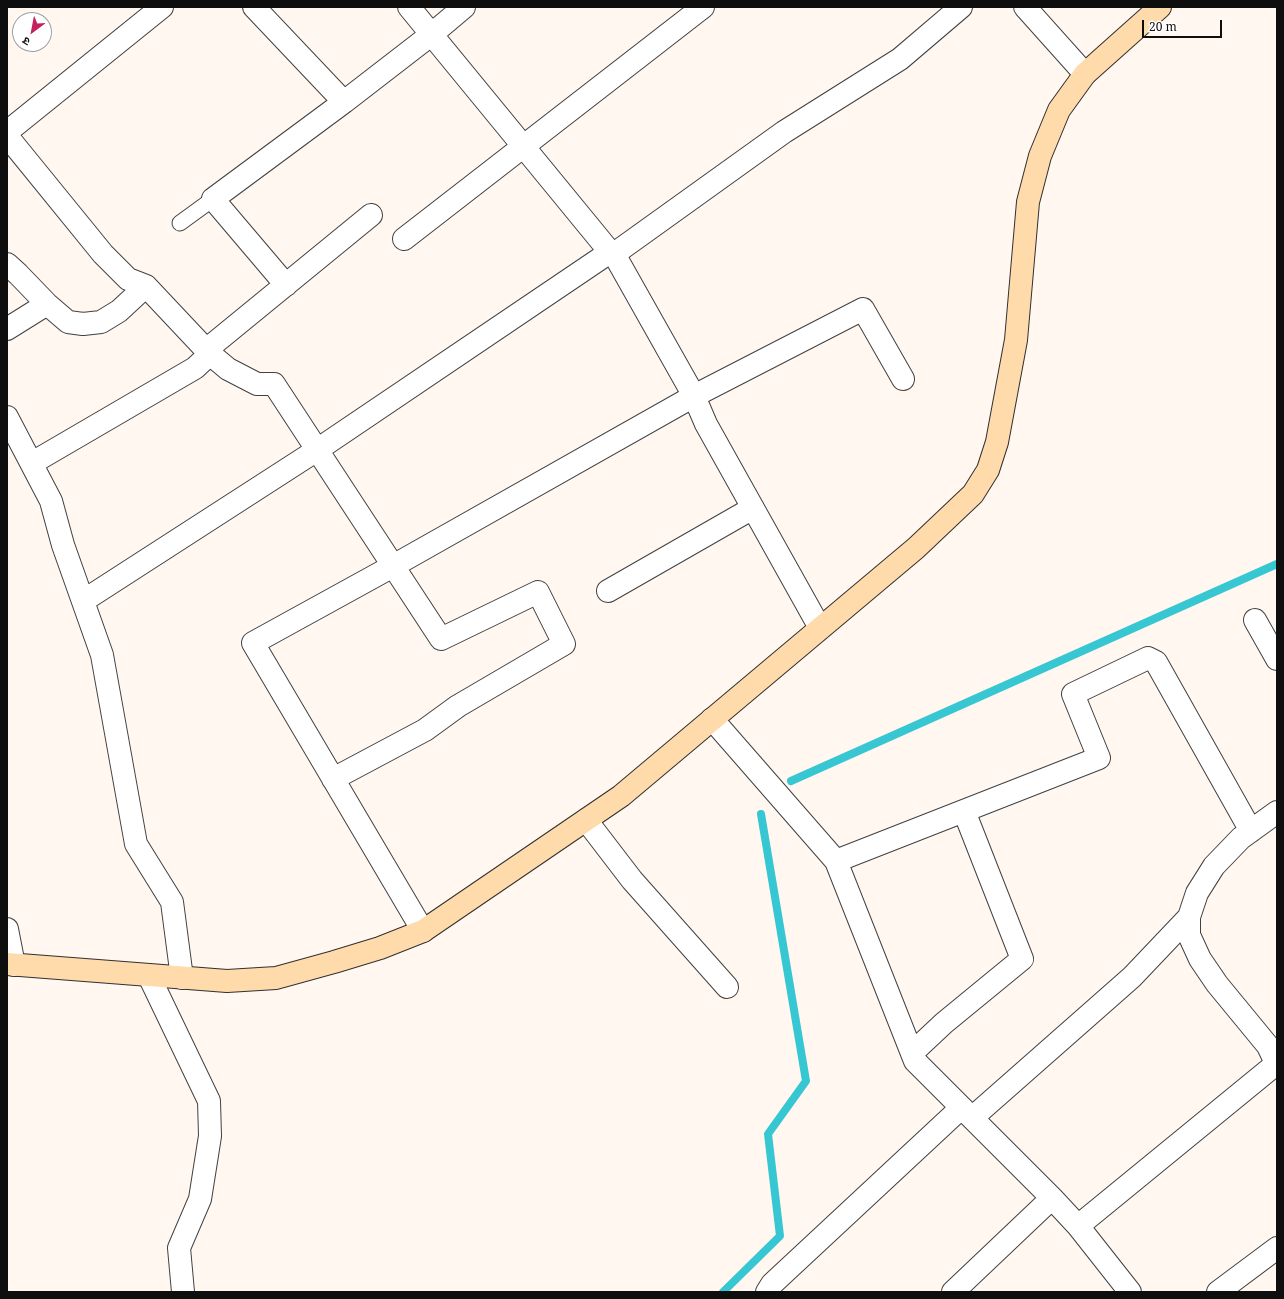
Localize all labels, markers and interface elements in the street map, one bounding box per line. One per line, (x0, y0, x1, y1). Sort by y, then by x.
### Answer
north arrow (12, 12, 52, 52)
scale bar (1144, 12, 1224, 38)
text: 20 m (1149, 18, 1177, 35)
text: उ (19, 34, 33, 50)

